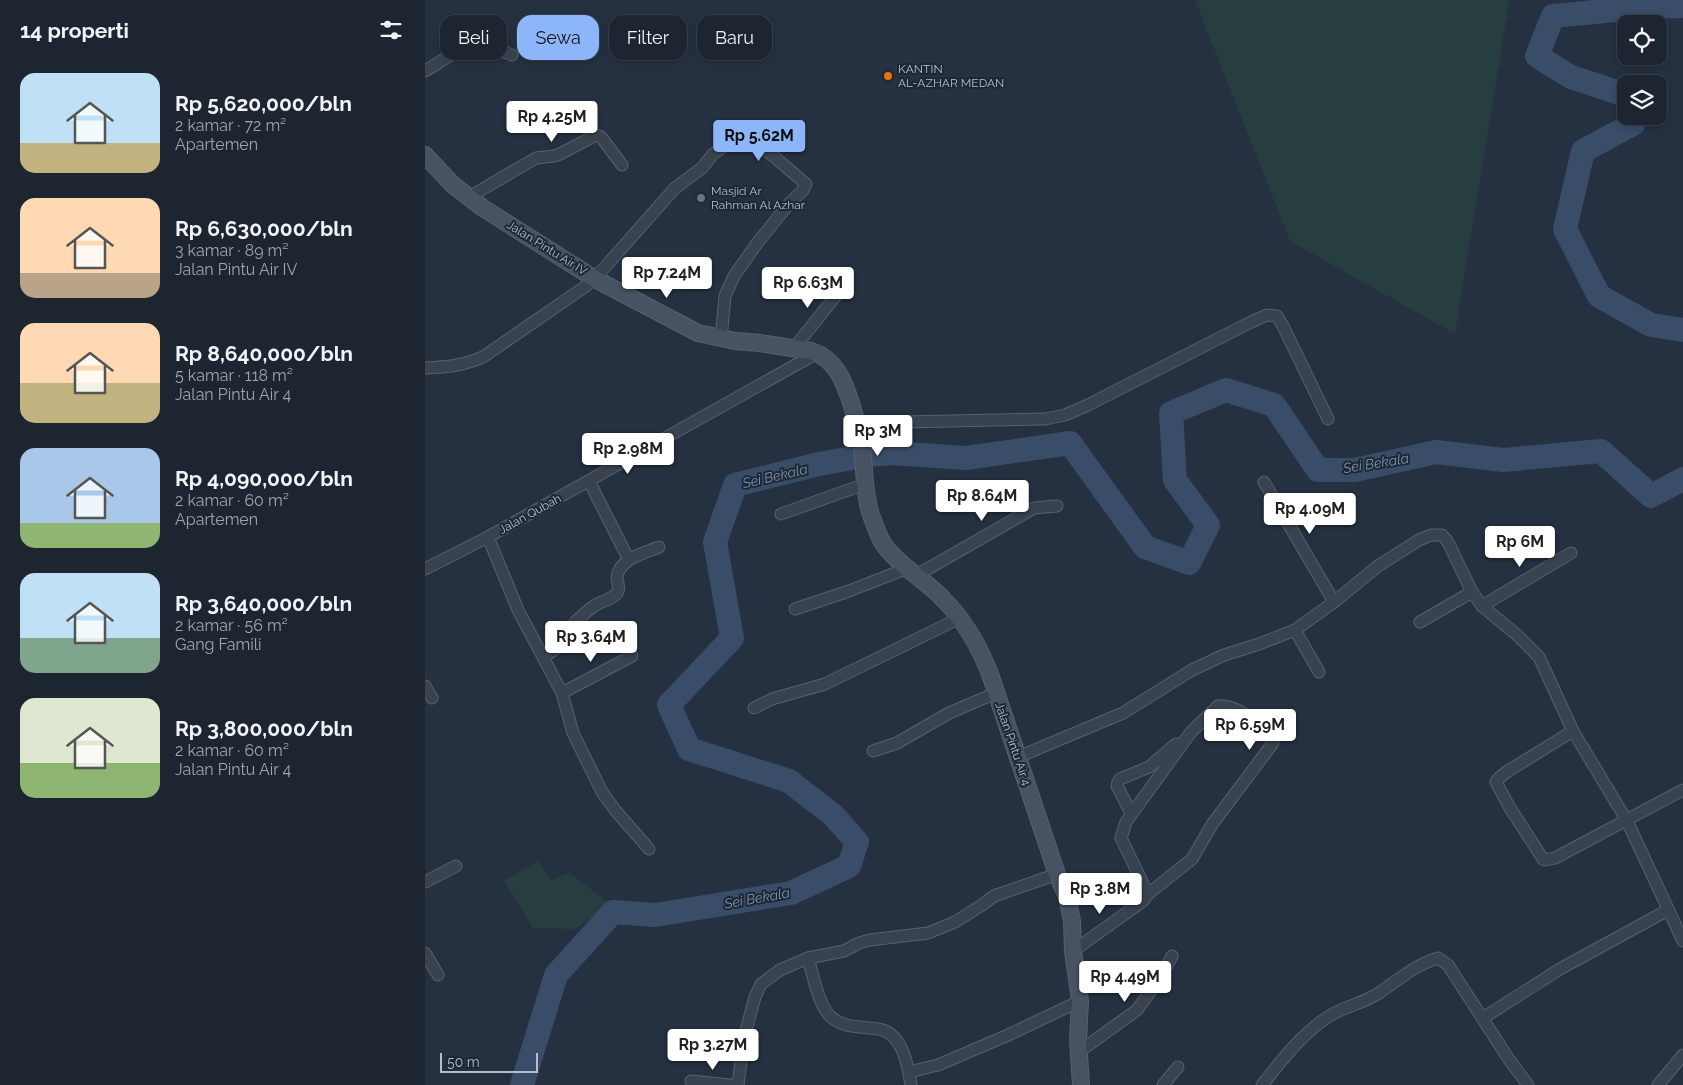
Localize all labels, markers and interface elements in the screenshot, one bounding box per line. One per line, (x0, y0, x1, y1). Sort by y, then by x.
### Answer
chip: Beli (440, 15, 507, 60)
chip: Sewa (517, 15, 599, 60)
chip: Filter (609, 15, 687, 60)
chip: Baru (697, 15, 772, 60)
map controls (1617, 15, 1667, 125)
button: locate (1617, 15, 1667, 65)
icon: filters (377, 16, 405, 44)
text: 14 properti (20, 18, 129, 43)
place label: KANTIN AL-AZHAR MEDAN (898, 62, 1004, 90)
marker: KANTIN AL-AZHAR MEDAN (882, 70, 894, 82)
button: layers (1617, 75, 1667, 125)
text: Rp 5,620,000/bln (175, 91, 352, 116)
icon: home (60, 93, 120, 153)
pin: Rp 4.25M (500, 100, 604, 143)
text: Rp 4.25M (517, 107, 587, 126)
text: 2 kamar · 72 m² (175, 116, 286, 135)
pin: Rp 5.62M (707, 120, 811, 162)
text: Rp 5.62M (724, 126, 794, 145)
text: Apartemen (175, 135, 258, 154)
place label: Masjid Ar Rahman Al Azhar (711, 184, 806, 212)
marker: Masjid Ar Rahman Al Azhar (695, 192, 707, 204)
text: Rp 6,630,000/bln (175, 216, 353, 241)
icon: home (60, 218, 120, 278)
street label: Jalan Pintu Air IV (504, 218, 590, 278)
text: 3 kamar · 89 m² (175, 241, 289, 260)
pin: Rp 7.24M (615, 256, 719, 299)
text: Jalan Pintu Air IV (175, 260, 297, 279)
text: Rp 7.24M (633, 263, 701, 282)
pin: Rp 6.63M (756, 266, 860, 309)
text: Rp 6.63M (773, 273, 843, 292)
text: Rp 8,640,000/bln (175, 341, 353, 366)
icon: home (60, 343, 120, 403)
text: 5 kamar · 118 m² (175, 366, 293, 385)
text: Jalan Pintu Air 4 (175, 385, 291, 404)
pin: Rp 3M (843, 414, 913, 457)
text: Rp 3M (854, 421, 902, 440)
pin: Rp 2.98M (576, 432, 680, 475)
text: Rp 2.98M (593, 439, 663, 458)
water label: Sei Bekala (1341, 450, 1410, 476)
water label: Sei Bekala (740, 461, 809, 491)
text: Rp 4,090,000/bln (175, 466, 353, 491)
icon: home (60, 468, 120, 528)
pin: Rp 8.64M (930, 480, 1034, 522)
text: Rp 8.64M (947, 486, 1017, 505)
text: 2 kamar · 60 m² (175, 491, 289, 510)
street label: Jalan Qubah (496, 491, 564, 537)
pin: Rp 4.09M (1258, 492, 1362, 535)
text: Rp 4.09M (1275, 499, 1345, 518)
text: Apartemen (175, 510, 258, 529)
pin: Rp 6M (1485, 526, 1555, 568)
text: Rp 6M (1496, 532, 1544, 551)
text: Rp 3,640,000/bln (175, 591, 352, 616)
icon: home (60, 593, 120, 653)
text: 2 kamar · 56 m² (175, 616, 288, 635)
pin: Rp 3.64M (539, 620, 643, 663)
text: Rp 3.64M (556, 627, 626, 646)
text: Gang Famili (175, 635, 262, 654)
street label: Jalan Pintu Air 4 (992, 700, 1034, 788)
pin: Rp 6.59M (1198, 708, 1302, 751)
text: Rp 6.59M (1215, 715, 1285, 734)
text: Rp 3,800,000/bln (175, 716, 353, 741)
icon: home (60, 718, 120, 778)
text: 2 kamar · 60 m² (175, 741, 289, 760)
text: Jalan Pintu Air 4 (175, 760, 291, 779)
pin: Rp 3.8M (1054, 872, 1146, 915)
text: Rp 3.8M (1070, 879, 1130, 898)
water label: Sei Bekala (722, 884, 791, 912)
pin: Rp 4.49M (1073, 960, 1177, 1003)
text: Rp 4.49M (1090, 967, 1160, 986)
pin: Rp 3.27M (661, 1028, 765, 1071)
text: Rp 3.27M (679, 1035, 747, 1054)
scale bar (440, 1050, 537, 1073)
text: 50 m (447, 1054, 480, 1070)

